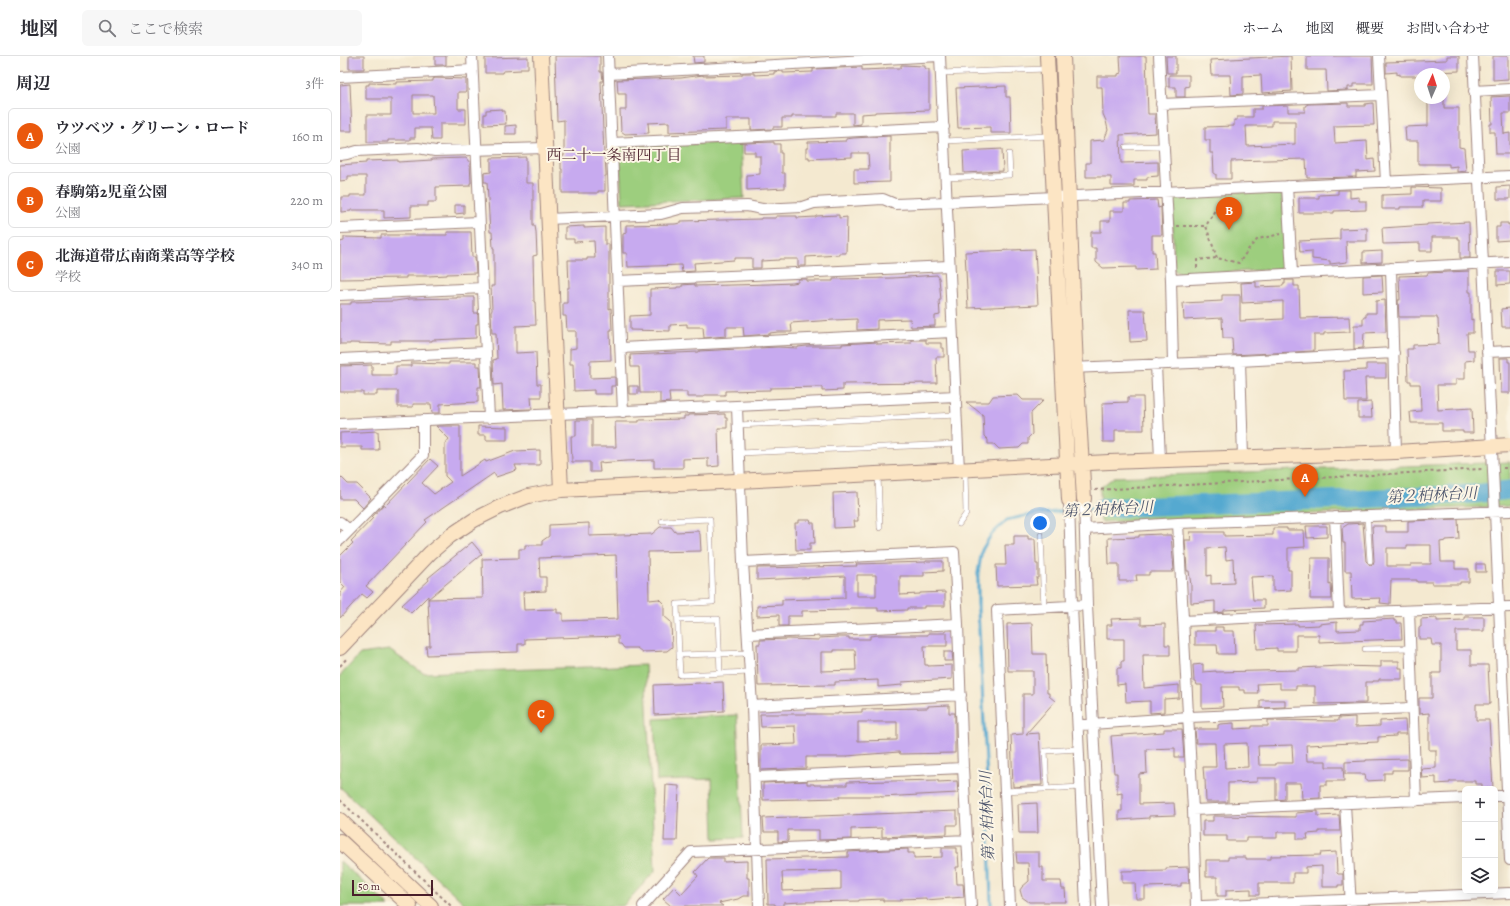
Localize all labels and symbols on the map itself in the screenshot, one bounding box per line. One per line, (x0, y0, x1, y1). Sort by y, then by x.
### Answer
north arrow (1414, 68, 1450, 104)
district label: 西二十一条南四丁目 (546, 145, 682, 165)
pin: B (1216, 197, 1242, 230)
pin: A (1292, 464, 1318, 497)
water label: 第２柏林台川 (1387, 483, 1479, 507)
water label: 第２柏林台川 (1063, 497, 1155, 521)
your location (1030, 513, 1050, 533)
pin: C (528, 700, 554, 733)
water label: 第２柏林台川 (975, 769, 999, 861)
scale bar (352, 878, 433, 897)

